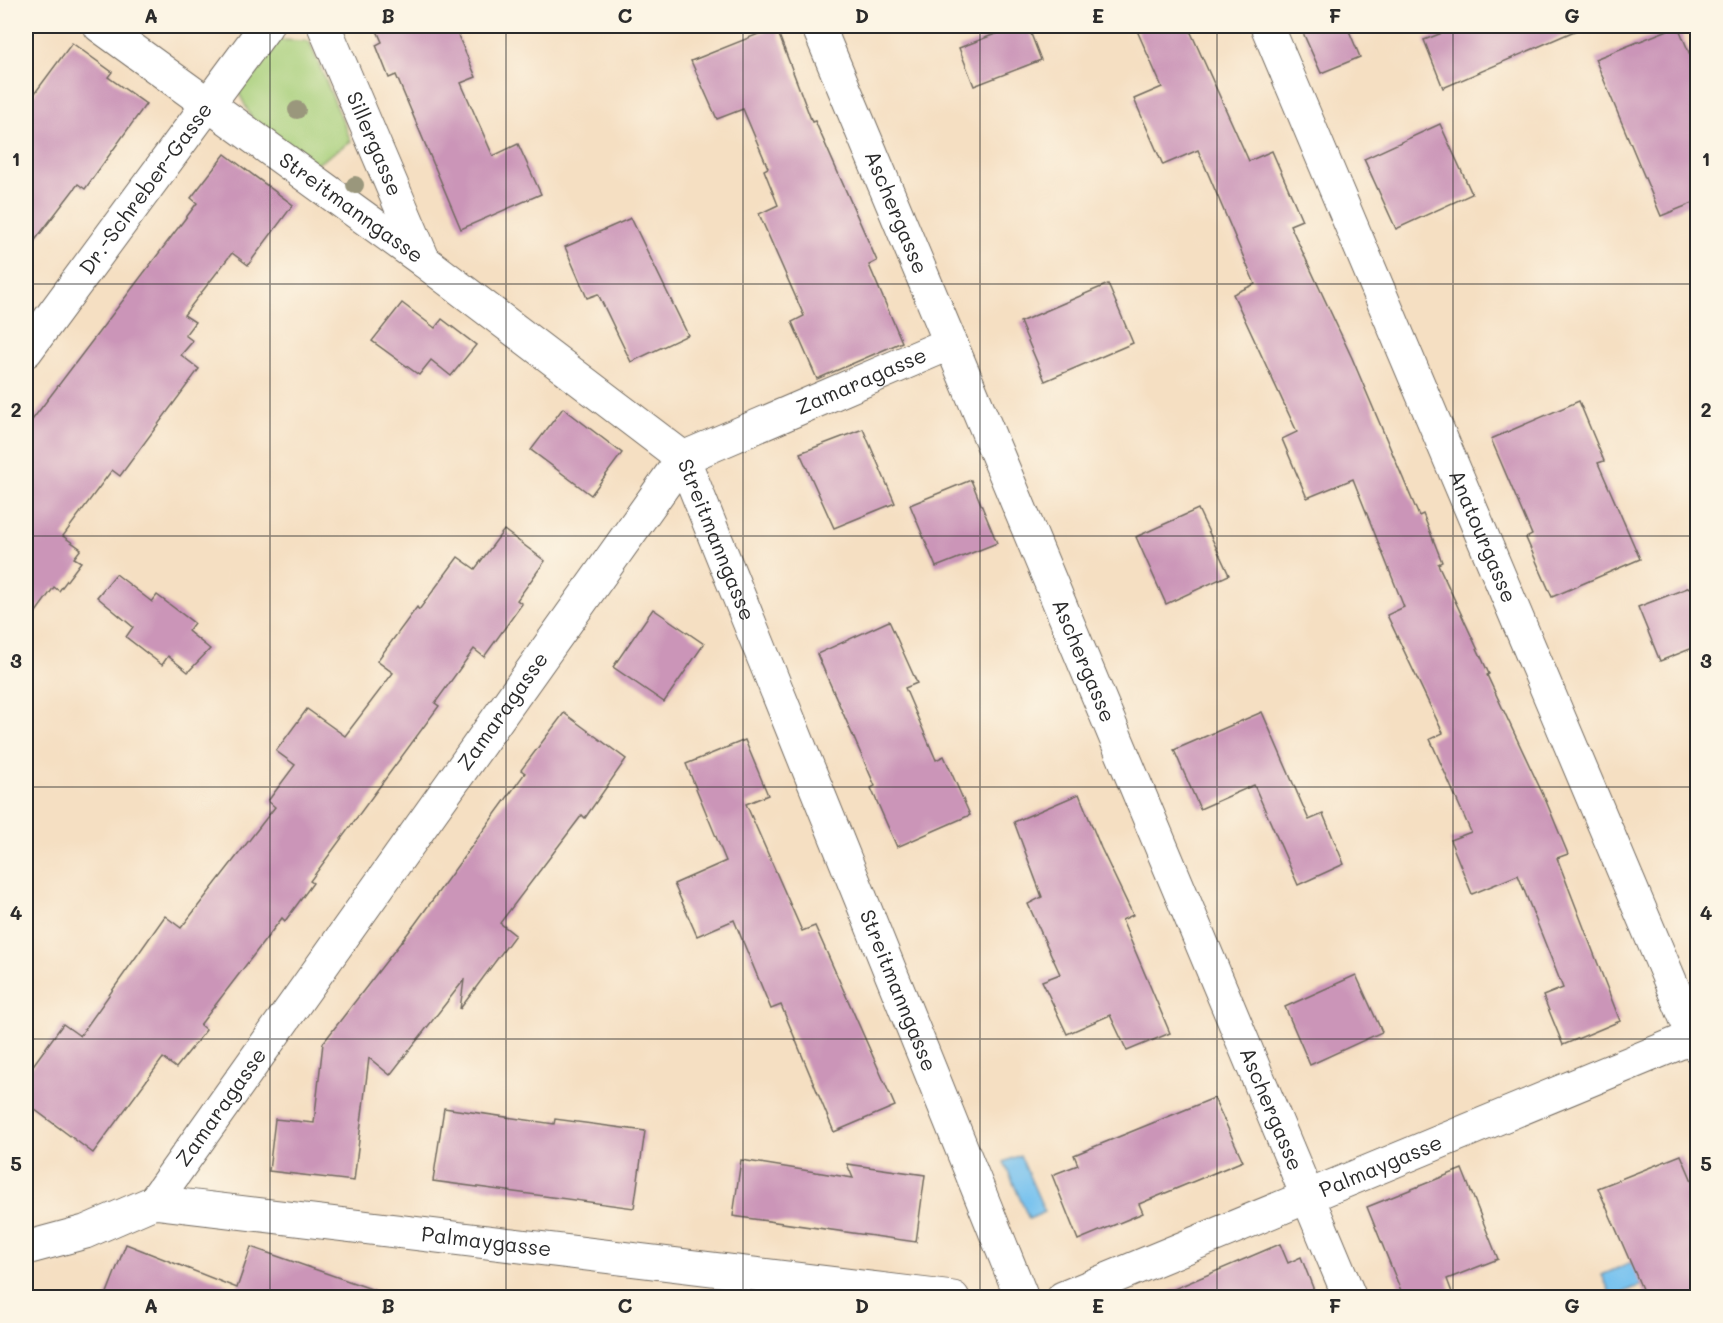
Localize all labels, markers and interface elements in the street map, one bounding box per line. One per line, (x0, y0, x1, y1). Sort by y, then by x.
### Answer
text: A (144, 2, 158, 28)
text: B (381, 2, 395, 28)
text: C (618, 2, 633, 28)
text: D (855, 2, 869, 28)
text: E (1092, 2, 1104, 28)
text: F (1329, 2, 1342, 28)
text: G (1564, 2, 1580, 28)
street label: Sillergasse (341, 87, 410, 200)
street label: Dr.-Schreber-Gasse (72, 96, 217, 279)
text: 1 (12, 145, 20, 171)
street label: Streitmanngasse (274, 145, 429, 268)
text: 1 (1702, 145, 1710, 171)
street label: Aschergasse (860, 146, 935, 278)
street label: Zamaragasse (791, 340, 930, 420)
text: 2 (10, 396, 22, 422)
text: 2 (1700, 396, 1712, 422)
street label: Streitmanngasse (673, 454, 762, 624)
street label: Anatourgasse (1444, 465, 1524, 606)
street label: Aschergasse (1047, 594, 1123, 726)
street label: Zamaragasse (450, 646, 553, 775)
text: 3 (10, 647, 22, 673)
text: 3 (1700, 647, 1712, 673)
text: 4 (10, 899, 23, 925)
text: 4 (1700, 899, 1713, 925)
street label: Streitmanngasse (855, 905, 944, 1075)
street label: Zamaragasse (169, 1042, 271, 1171)
street label: Aschergasse (1235, 1043, 1310, 1174)
street label: Palmaygasse (1315, 1127, 1446, 1202)
text: 5 (10, 1150, 22, 1176)
text: 5 (1700, 1150, 1712, 1176)
street label: Palmaygasse (420, 1219, 553, 1262)
text: A (144, 1292, 158, 1318)
text: B (381, 1292, 395, 1318)
text: C (618, 1292, 633, 1318)
text: D (855, 1292, 869, 1318)
text: E (1092, 1292, 1104, 1318)
text: F (1329, 1292, 1342, 1318)
text: G (1564, 1292, 1580, 1318)

